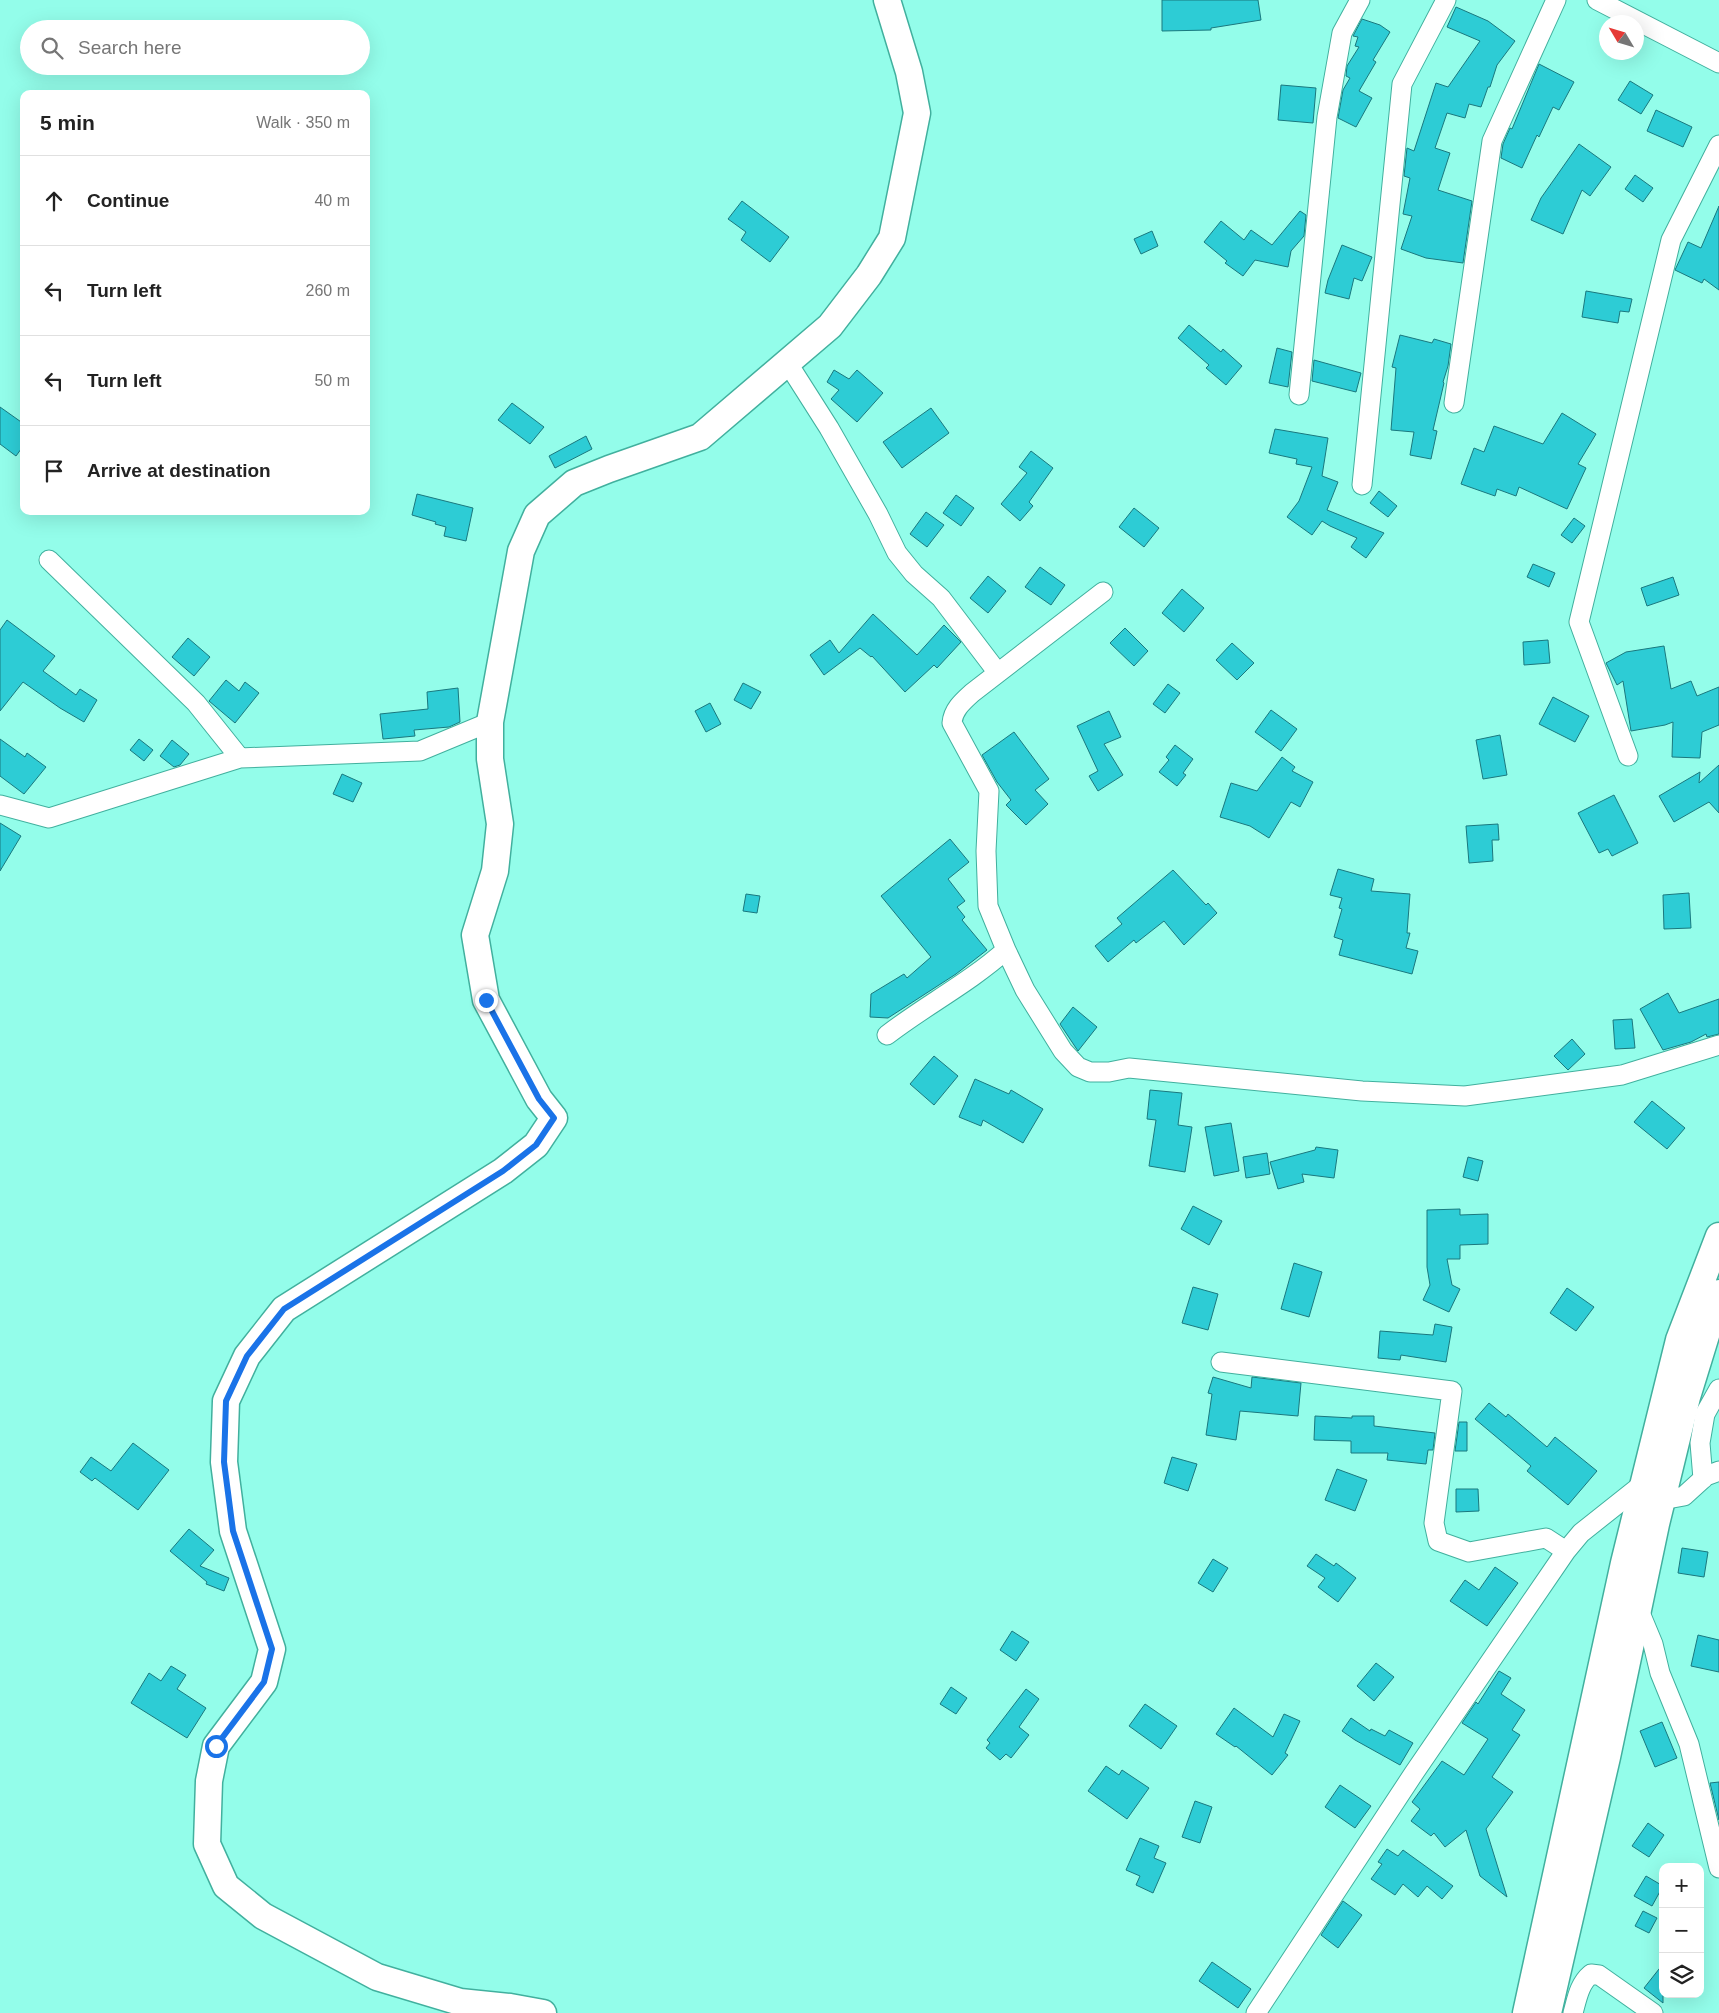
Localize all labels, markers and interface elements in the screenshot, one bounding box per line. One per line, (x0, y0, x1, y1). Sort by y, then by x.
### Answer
north arrow (1599, 15, 1644, 60)
search box (20, 20, 370, 75)
icon: search (38, 34, 66, 62)
text: Search here (78, 37, 182, 58)
text: 5 min (40, 111, 95, 134)
text: Walk · 350 m (256, 114, 350, 131)
icon: ahead (40, 187, 68, 215)
text: Continue (87, 190, 169, 211)
text: 40 m (314, 192, 350, 209)
icon: left (40, 277, 68, 305)
text: Turn left (87, 280, 162, 301)
text: 260 m (306, 282, 350, 299)
icon: left (40, 367, 68, 395)
text: Turn left (87, 370, 162, 391)
text: 50 m (314, 372, 350, 389)
icon: arrive (40, 457, 68, 485)
text: Arrive at destination (87, 460, 271, 481)
route end (475, 989, 498, 1012)
route start (205, 1735, 228, 1758)
map controls (1659, 1863, 1704, 1998)
button: + (1659, 1863, 1704, 1908)
button: − (1659, 1908, 1704, 1953)
button: layers (1659, 1953, 1704, 1998)

